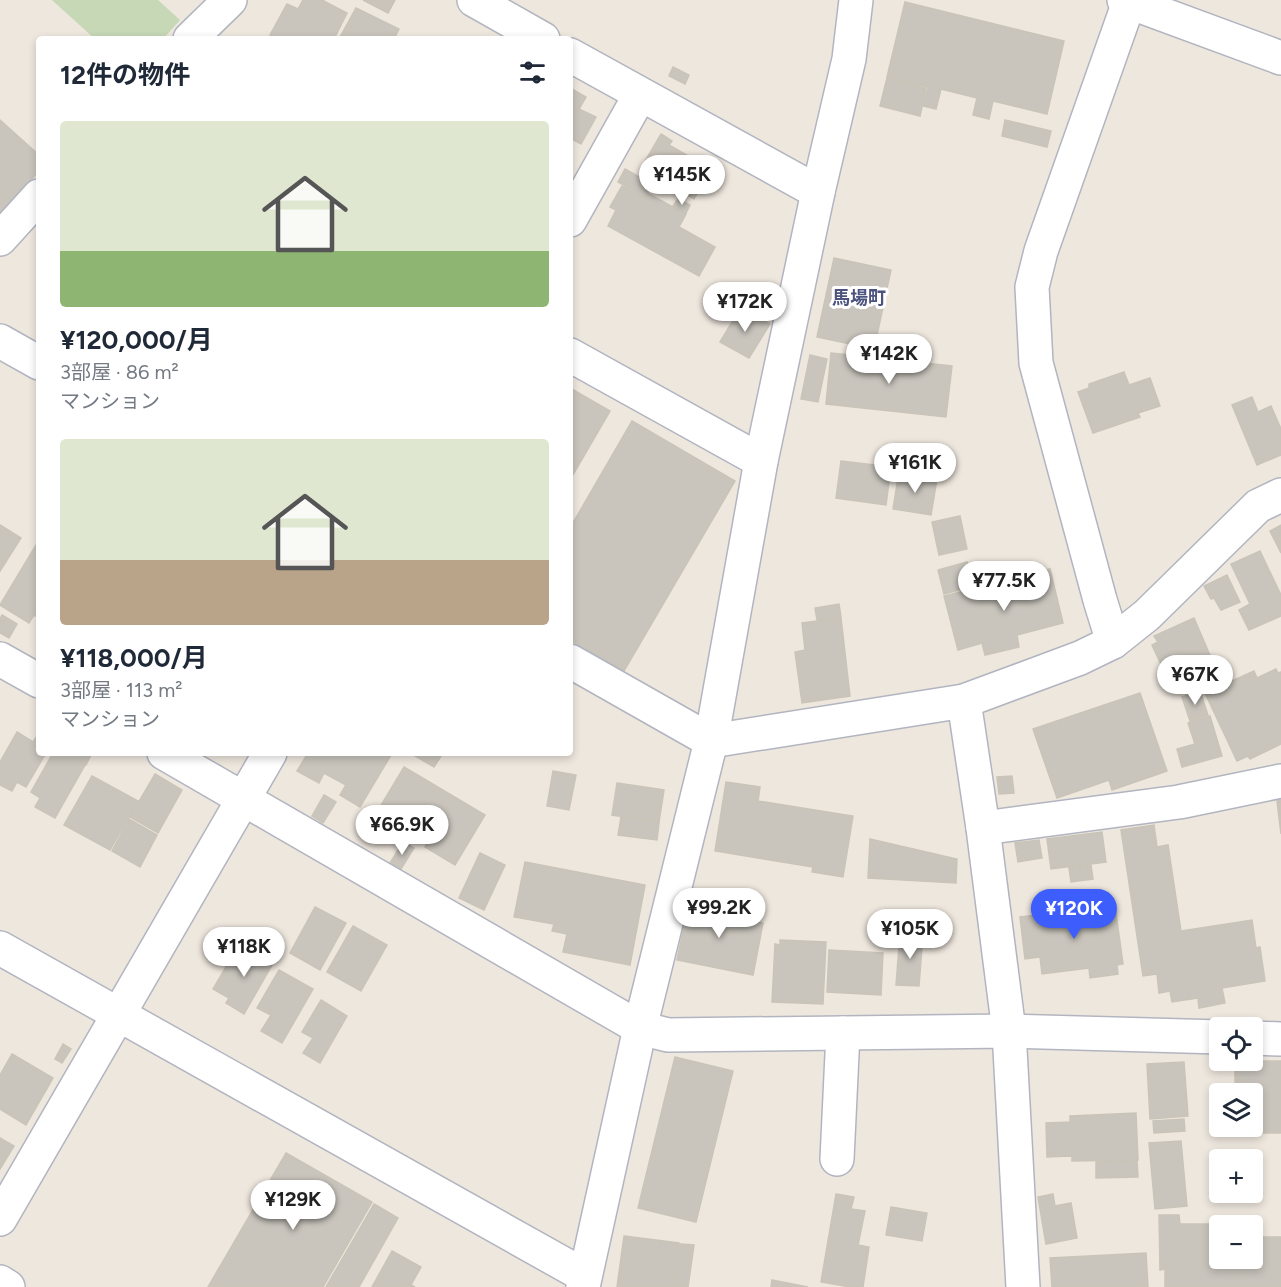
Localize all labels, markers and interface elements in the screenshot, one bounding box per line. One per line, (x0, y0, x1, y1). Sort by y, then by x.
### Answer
icon: filters (516, 56, 549, 89)
text: 12件の物件 (60, 59, 190, 91)
pin: ¥145K (640, 155, 724, 206)
icon: home (251, 160, 359, 268)
text: ¥145K (653, 162, 711, 186)
pin: ¥172K (703, 282, 787, 333)
district label: 馬場町 (832, 287, 886, 309)
text: ¥172K (717, 289, 773, 313)
text: ¥120,000/月 (60, 324, 213, 356)
pin: ¥142K (847, 334, 931, 385)
text: ¥142K (860, 341, 918, 365)
text: 3部屋 · 86 m² (60, 360, 179, 384)
text: マンション (60, 389, 160, 413)
pin: ¥161K (873, 443, 957, 494)
text: ¥161K (888, 450, 942, 474)
icon: home (251, 478, 359, 586)
pin: ¥77.5K (955, 561, 1053, 612)
text: ¥77.5K (972, 568, 1036, 592)
text: ¥118,000/月 (60, 642, 208, 674)
pin: ¥67K (1159, 655, 1231, 706)
text: ¥67K (1171, 662, 1219, 686)
text: 3部屋 · 113 m² (60, 678, 182, 702)
text: マンション (60, 707, 160, 731)
pin: ¥66.9K (353, 805, 451, 856)
text: ¥66.9K (370, 812, 435, 836)
pin: ¥99.2K (670, 888, 768, 939)
pin: ¥120K (1032, 889, 1116, 940)
text: ¥99.2K (687, 895, 751, 919)
text: ¥120K (1045, 896, 1103, 920)
pin: ¥105K (868, 909, 952, 960)
text: ¥105K (881, 916, 939, 940)
pin: ¥118K (202, 927, 286, 978)
text: ¥118K (217, 934, 271, 958)
map controls (1209, 1017, 1263, 1269)
button: locate (1209, 1017, 1263, 1071)
button: layers (1209, 1083, 1263, 1137)
button: + (1209, 1149, 1263, 1203)
pin: ¥129K (251, 1180, 335, 1231)
text: ¥129K (265, 1187, 321, 1211)
button: − (1209, 1215, 1263, 1269)

